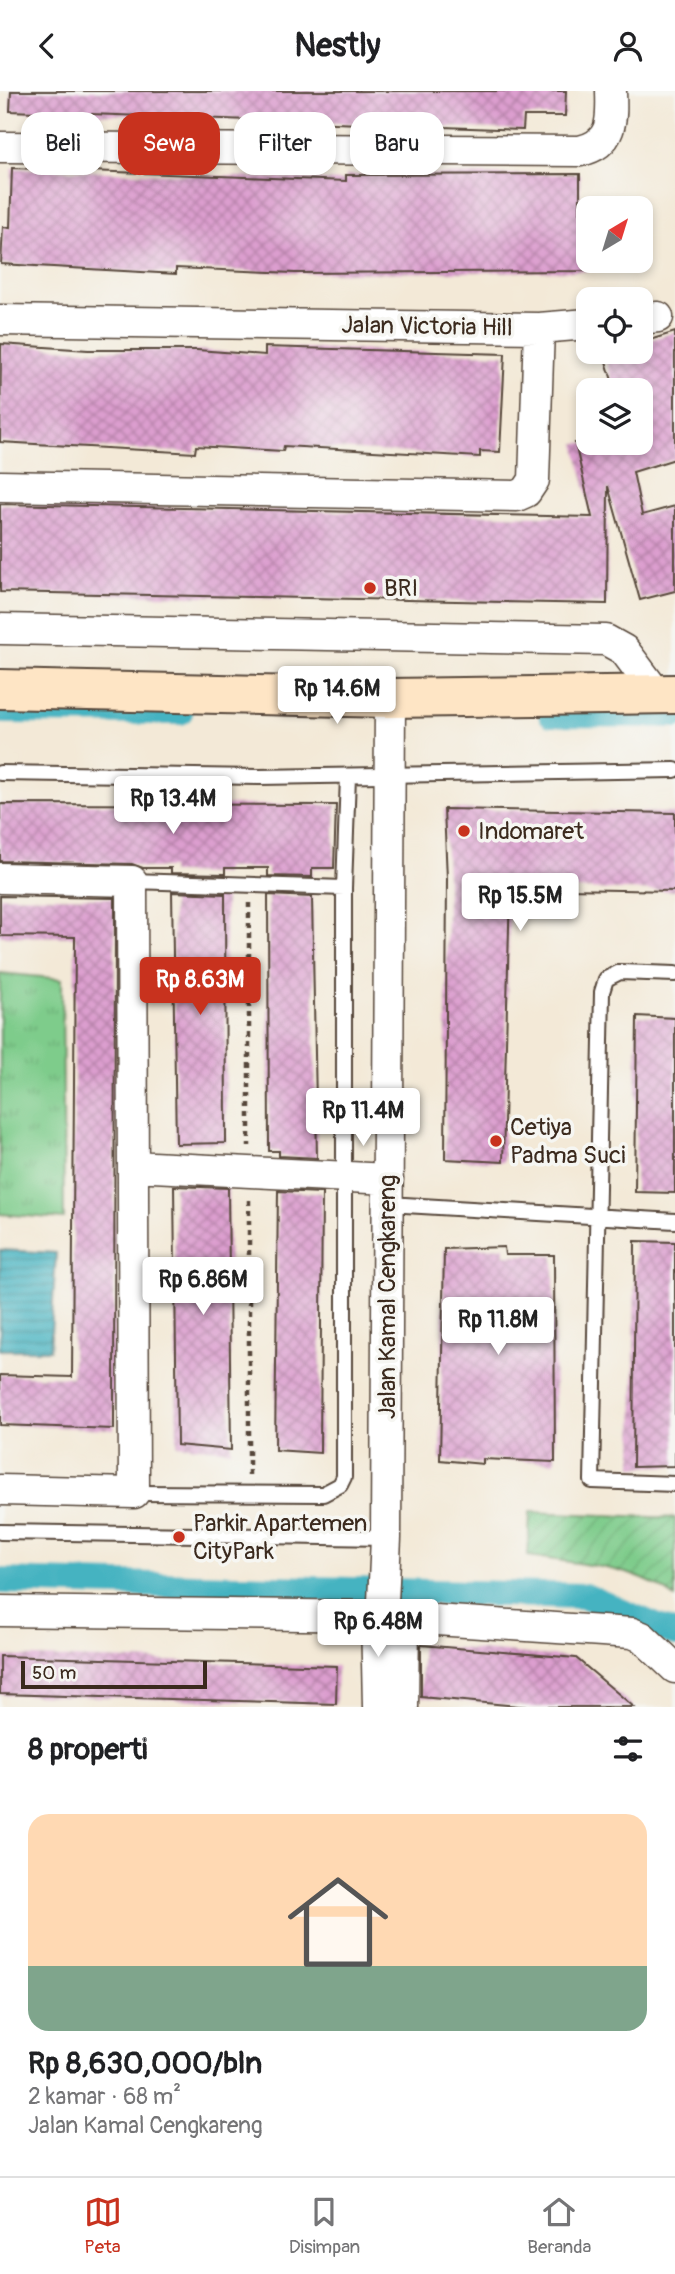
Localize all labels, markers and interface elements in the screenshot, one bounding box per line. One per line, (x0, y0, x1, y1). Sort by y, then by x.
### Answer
text: Nestly (295, 26, 380, 66)
icon: back (28, 27, 66, 65)
icon: person (609, 27, 647, 65)
chip: Beli (21, 112, 104, 175)
chip: Sewa (118, 112, 220, 175)
chip: Filter (234, 112, 336, 175)
chip: Baru (350, 112, 444, 175)
north arrow (576, 196, 653, 273)
map controls (576, 196, 653, 455)
button: locate (576, 287, 653, 364)
street label: Jalan Victoria Hill (341, 311, 513, 342)
button: layers (576, 378, 653, 455)
place label: BRI (384, 574, 418, 603)
marker: BRI (362, 580, 378, 596)
pin: Rp 14.6M (265, 667, 409, 726)
text: Rp 14.6M (294, 674, 380, 703)
pin: Rp 13.4M (101, 777, 245, 836)
text: Rp 13.4M (130, 784, 216, 813)
place label: Indomaret (478, 817, 584, 846)
marker: Indomaret (456, 823, 472, 839)
pin: Rp 15.5M (448, 873, 592, 933)
text: Rp 15.5M (478, 881, 562, 910)
pin: Rp 8.63M (128, 957, 272, 1017)
text: Rp 8.63M (156, 965, 244, 994)
pin: Rp 11.4M (291, 1089, 435, 1148)
text: Rp 11.4M (322, 1096, 404, 1125)
place label: Cetiya Padma Suci (510, 1113, 625, 1170)
marker: Cetiya Padma Suci (488, 1133, 504, 1149)
street label: Jalan Kamal Cengkareng (373, 1175, 402, 1419)
pin: Rp 6.86M (131, 1257, 275, 1317)
text: Rp 6.86M (158, 1265, 248, 1294)
pin: Rp 11.8M (426, 1297, 570, 1357)
text: Rp 11.8M (458, 1305, 538, 1334)
place label: Parkir Apartemen CityPark (193, 1509, 367, 1566)
marker: Parkir Apartemen CityPark (171, 1529, 187, 1545)
pin: Rp 6.48M (306, 1599, 450, 1659)
text: Rp 6.48M (333, 1607, 423, 1636)
scale bar (21, 1658, 206, 1690)
text: 50 m (32, 1661, 76, 1685)
icon: filters (609, 1730, 647, 1768)
text: 8 properti (28, 1731, 147, 1768)
icon: home (275, 1859, 401, 1985)
text: Rp 8,630,000/bln (28, 2045, 262, 2082)
text: 2 kamar · 68 m² (28, 2082, 181, 2111)
text: Jalan Kamal Cengkareng (28, 2111, 263, 2140)
tab: Peta (84, 2193, 122, 2259)
tab: Disimpan (289, 2193, 360, 2259)
tab: Beranda (527, 2193, 591, 2259)

